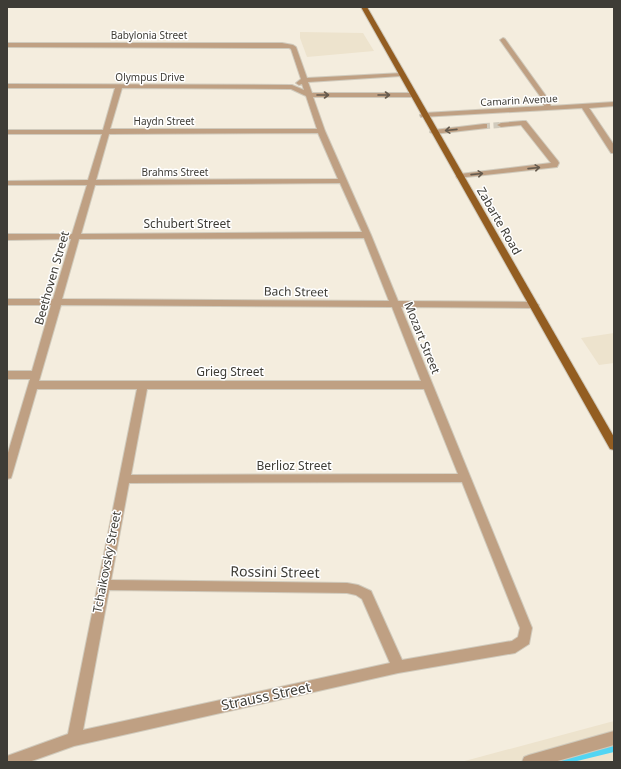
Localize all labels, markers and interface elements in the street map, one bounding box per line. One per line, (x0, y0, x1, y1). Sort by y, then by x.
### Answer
street label: Babylonia Street (111, 28, 188, 42)
street label: Olympus Drive (115, 70, 185, 84)
one-way arrow (316, 91, 329, 99)
one-way arrow (377, 91, 390, 99)
street label: Camarin Avenue (480, 91, 558, 109)
street label: Haydn Street (134, 114, 195, 128)
one-way arrow (445, 127, 458, 134)
one-way arrow (527, 164, 540, 172)
street label: Brahms Street (142, 165, 209, 179)
one-way arrow (470, 170, 483, 178)
street label: Zabarte Road (473, 184, 526, 258)
street label: Schubert Street (143, 215, 231, 232)
street label: Beethoven Street (30, 228, 73, 327)
street label: Bach Street (264, 282, 329, 301)
street label: Mozart Street (400, 299, 445, 377)
street label: Grieg Street (196, 363, 264, 380)
street label: Berlioz Street (256, 457, 332, 474)
street label: Tchaikovsky Street (88, 509, 125, 614)
street label: Rossini Street (230, 561, 320, 582)
street label: Strauss Street (219, 677, 312, 714)

